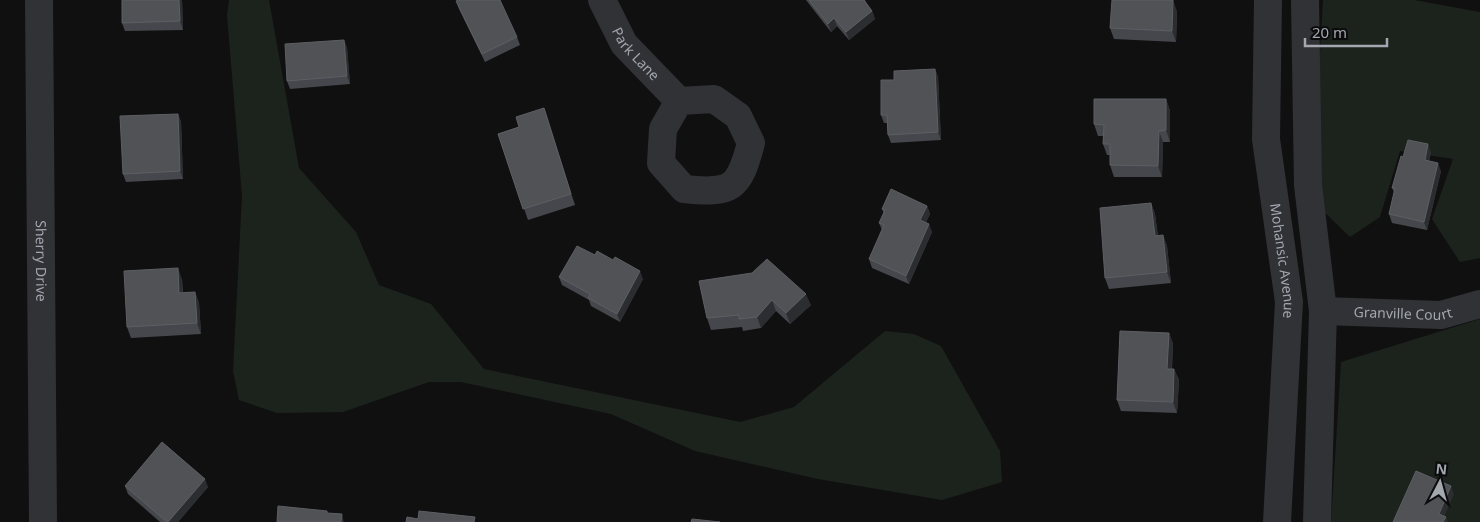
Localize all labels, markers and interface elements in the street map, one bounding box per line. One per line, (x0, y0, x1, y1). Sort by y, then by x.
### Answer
scale bar (1305, 15, 1388, 47)
text: 20 m (1312, 22, 1347, 42)
street label: Park Lane (608, 24, 664, 84)
street label: Mohansic Avenue (1266, 202, 1299, 319)
street label: Sherry Drive (32, 220, 51, 302)
street label: Granville Court (1353, 302, 1454, 324)
north arrow (1415, 457, 1465, 507)
text: N (1435, 459, 1448, 479)

